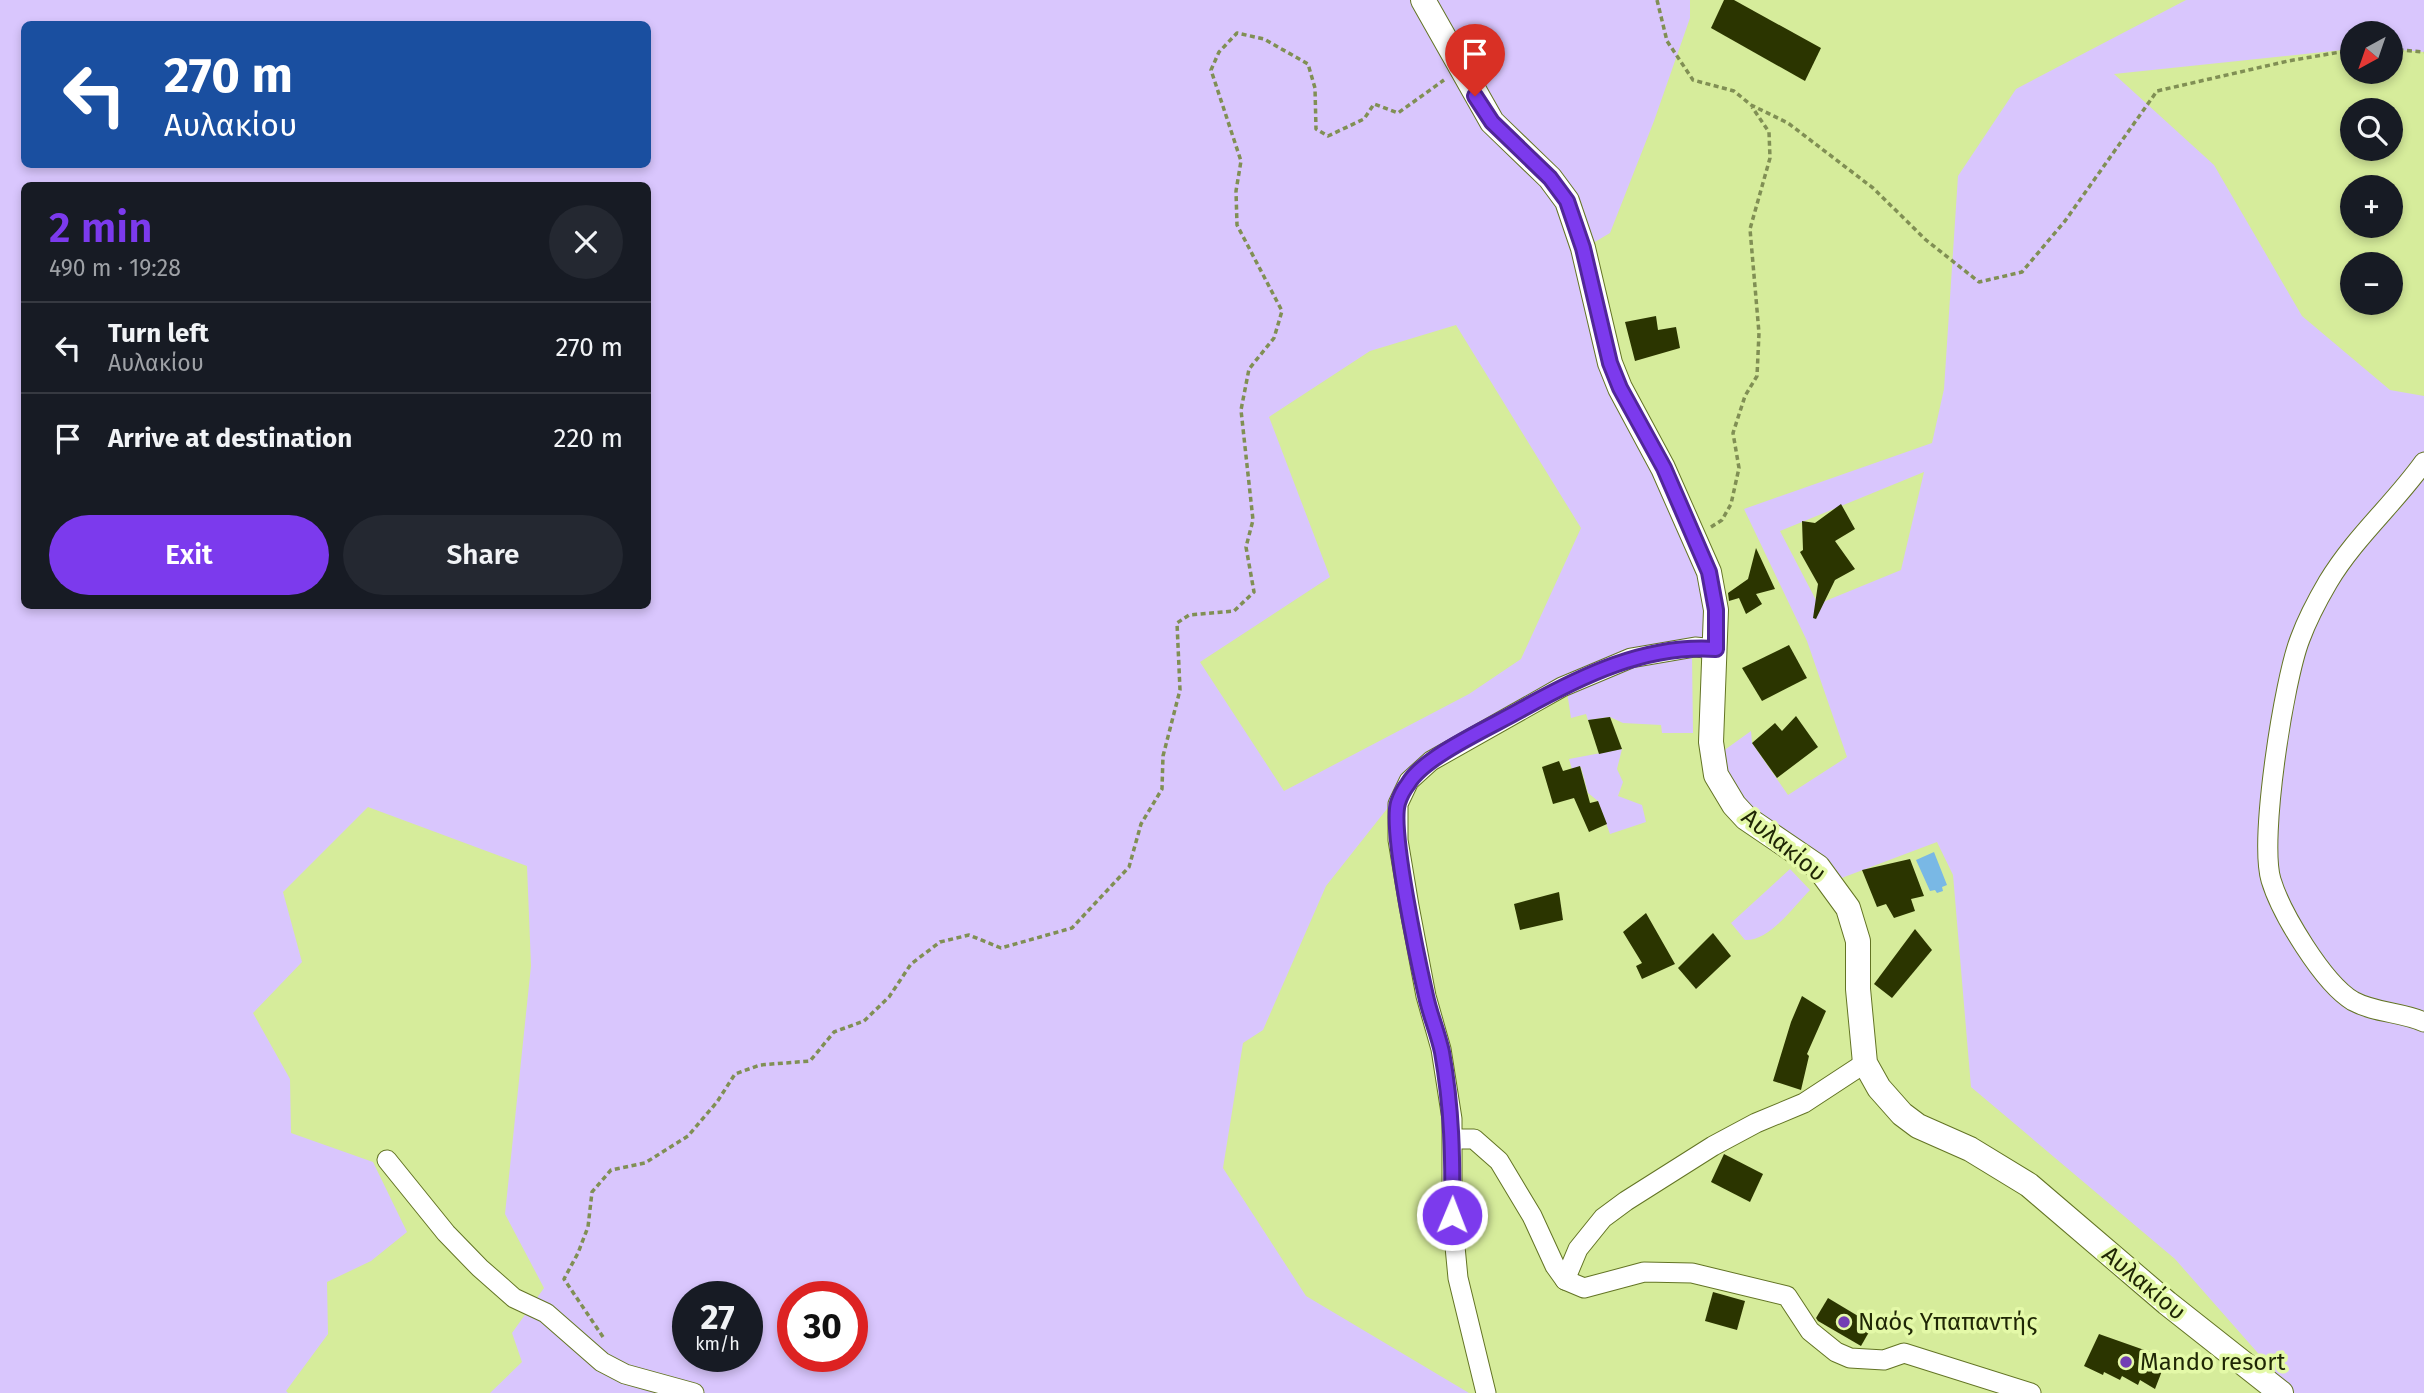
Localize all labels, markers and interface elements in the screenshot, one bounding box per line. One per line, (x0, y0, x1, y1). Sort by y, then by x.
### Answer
north arrow (2340, 21, 2403, 84)
map controls (2340, 21, 2403, 315)
pin (1445, 24, 1505, 96)
icon: arrive (1456, 35, 1494, 73)
text: 270 m (164, 46, 293, 105)
icon: left (49, 49, 140, 140)
button: search (2340, 98, 2403, 161)
text: Αυλακίου (164, 106, 297, 144)
button: + (2340, 175, 2403, 238)
text: 2 min (49, 203, 153, 253)
button: close (549, 205, 623, 279)
button: − (2340, 252, 2403, 315)
text: 490 m · 19:28 (49, 254, 181, 282)
text: Turn left (108, 318, 209, 349)
icon: left (49, 329, 87, 367)
text: 270 m (555, 332, 623, 363)
text: Αυλακίου (108, 349, 204, 377)
icon: arrive (49, 420, 87, 458)
text: Arrive at destination (108, 423, 352, 454)
text: 220 m (554, 423, 623, 454)
button: Exit (49, 515, 329, 595)
button: Share (343, 515, 623, 595)
street label: Αυλακίου (1736, 803, 1832, 887)
position arrow (1415, 1178, 1489, 1252)
street label: Αυλακίου (2097, 1240, 2191, 1326)
speed limit sign: 30 (777, 1281, 868, 1372)
text: 27 (700, 1296, 735, 1338)
place label: Ναός Υπαπαντής (1858, 1308, 2037, 1336)
marker: Ναός Υπαπαντής (1836, 1314, 1852, 1330)
text: km/h (695, 1333, 740, 1355)
place label: Mando resort (2140, 1348, 2286, 1376)
marker: Mando resort (2118, 1354, 2134, 1370)

